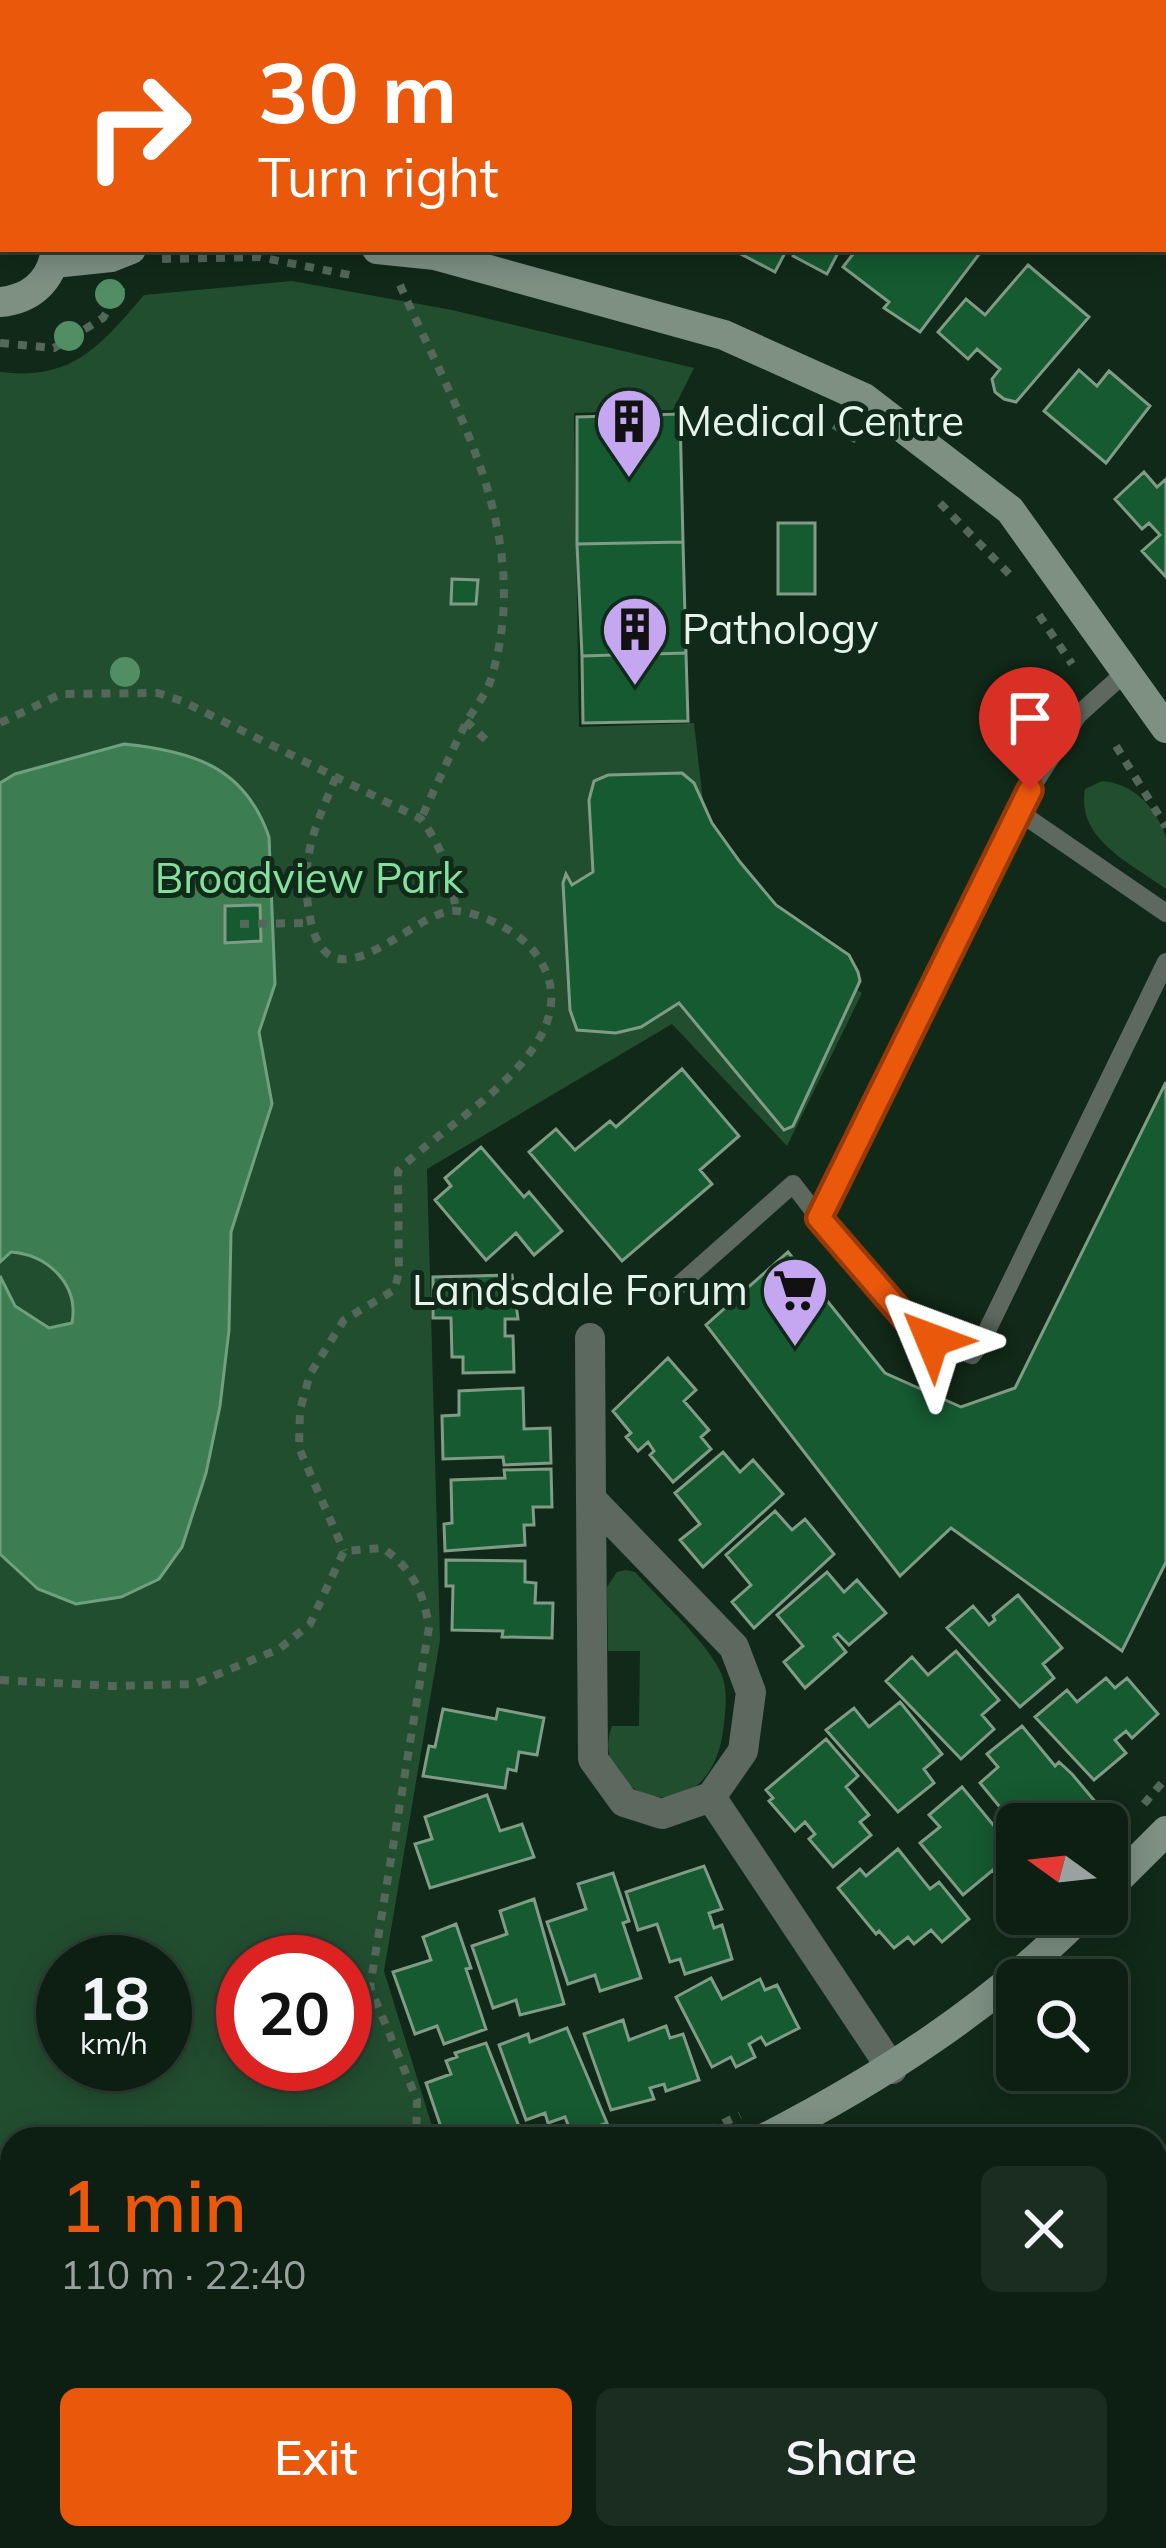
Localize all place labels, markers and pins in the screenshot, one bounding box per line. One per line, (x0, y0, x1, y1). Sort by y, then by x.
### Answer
building icon: Medical Centre (594, 386, 664, 480)
place label: Medical Centre (676, 394, 964, 447)
building icon: Pathology (600, 594, 670, 688)
place label: Pathology (682, 602, 878, 655)
pin (979, 667, 1081, 790)
supermarket icon: Landsdale Forum (760, 1255, 830, 1349)
place label: Landsdale Forum (412, 1263, 748, 1316)

